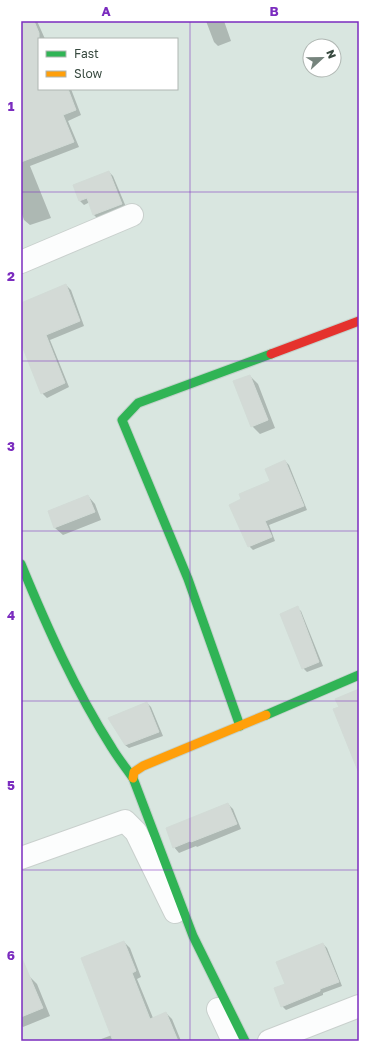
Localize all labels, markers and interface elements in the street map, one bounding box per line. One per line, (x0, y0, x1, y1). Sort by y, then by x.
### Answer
text: A (101, 3, 111, 19)
text: B (269, 3, 279, 19)
legend (38, 38, 178, 90)
north arrow (302, 38, 342, 78)
text: Fast (74, 46, 99, 61)
text: N (324, 48, 339, 60)
text: Slow (74, 66, 102, 81)
text: 1 (8, 98, 15, 114)
text: 2 (7, 268, 15, 284)
text: 3 (7, 438, 15, 454)
text: 4 (7, 607, 15, 623)
text: 5 (7, 777, 15, 793)
text: 6 (7, 947, 15, 963)

